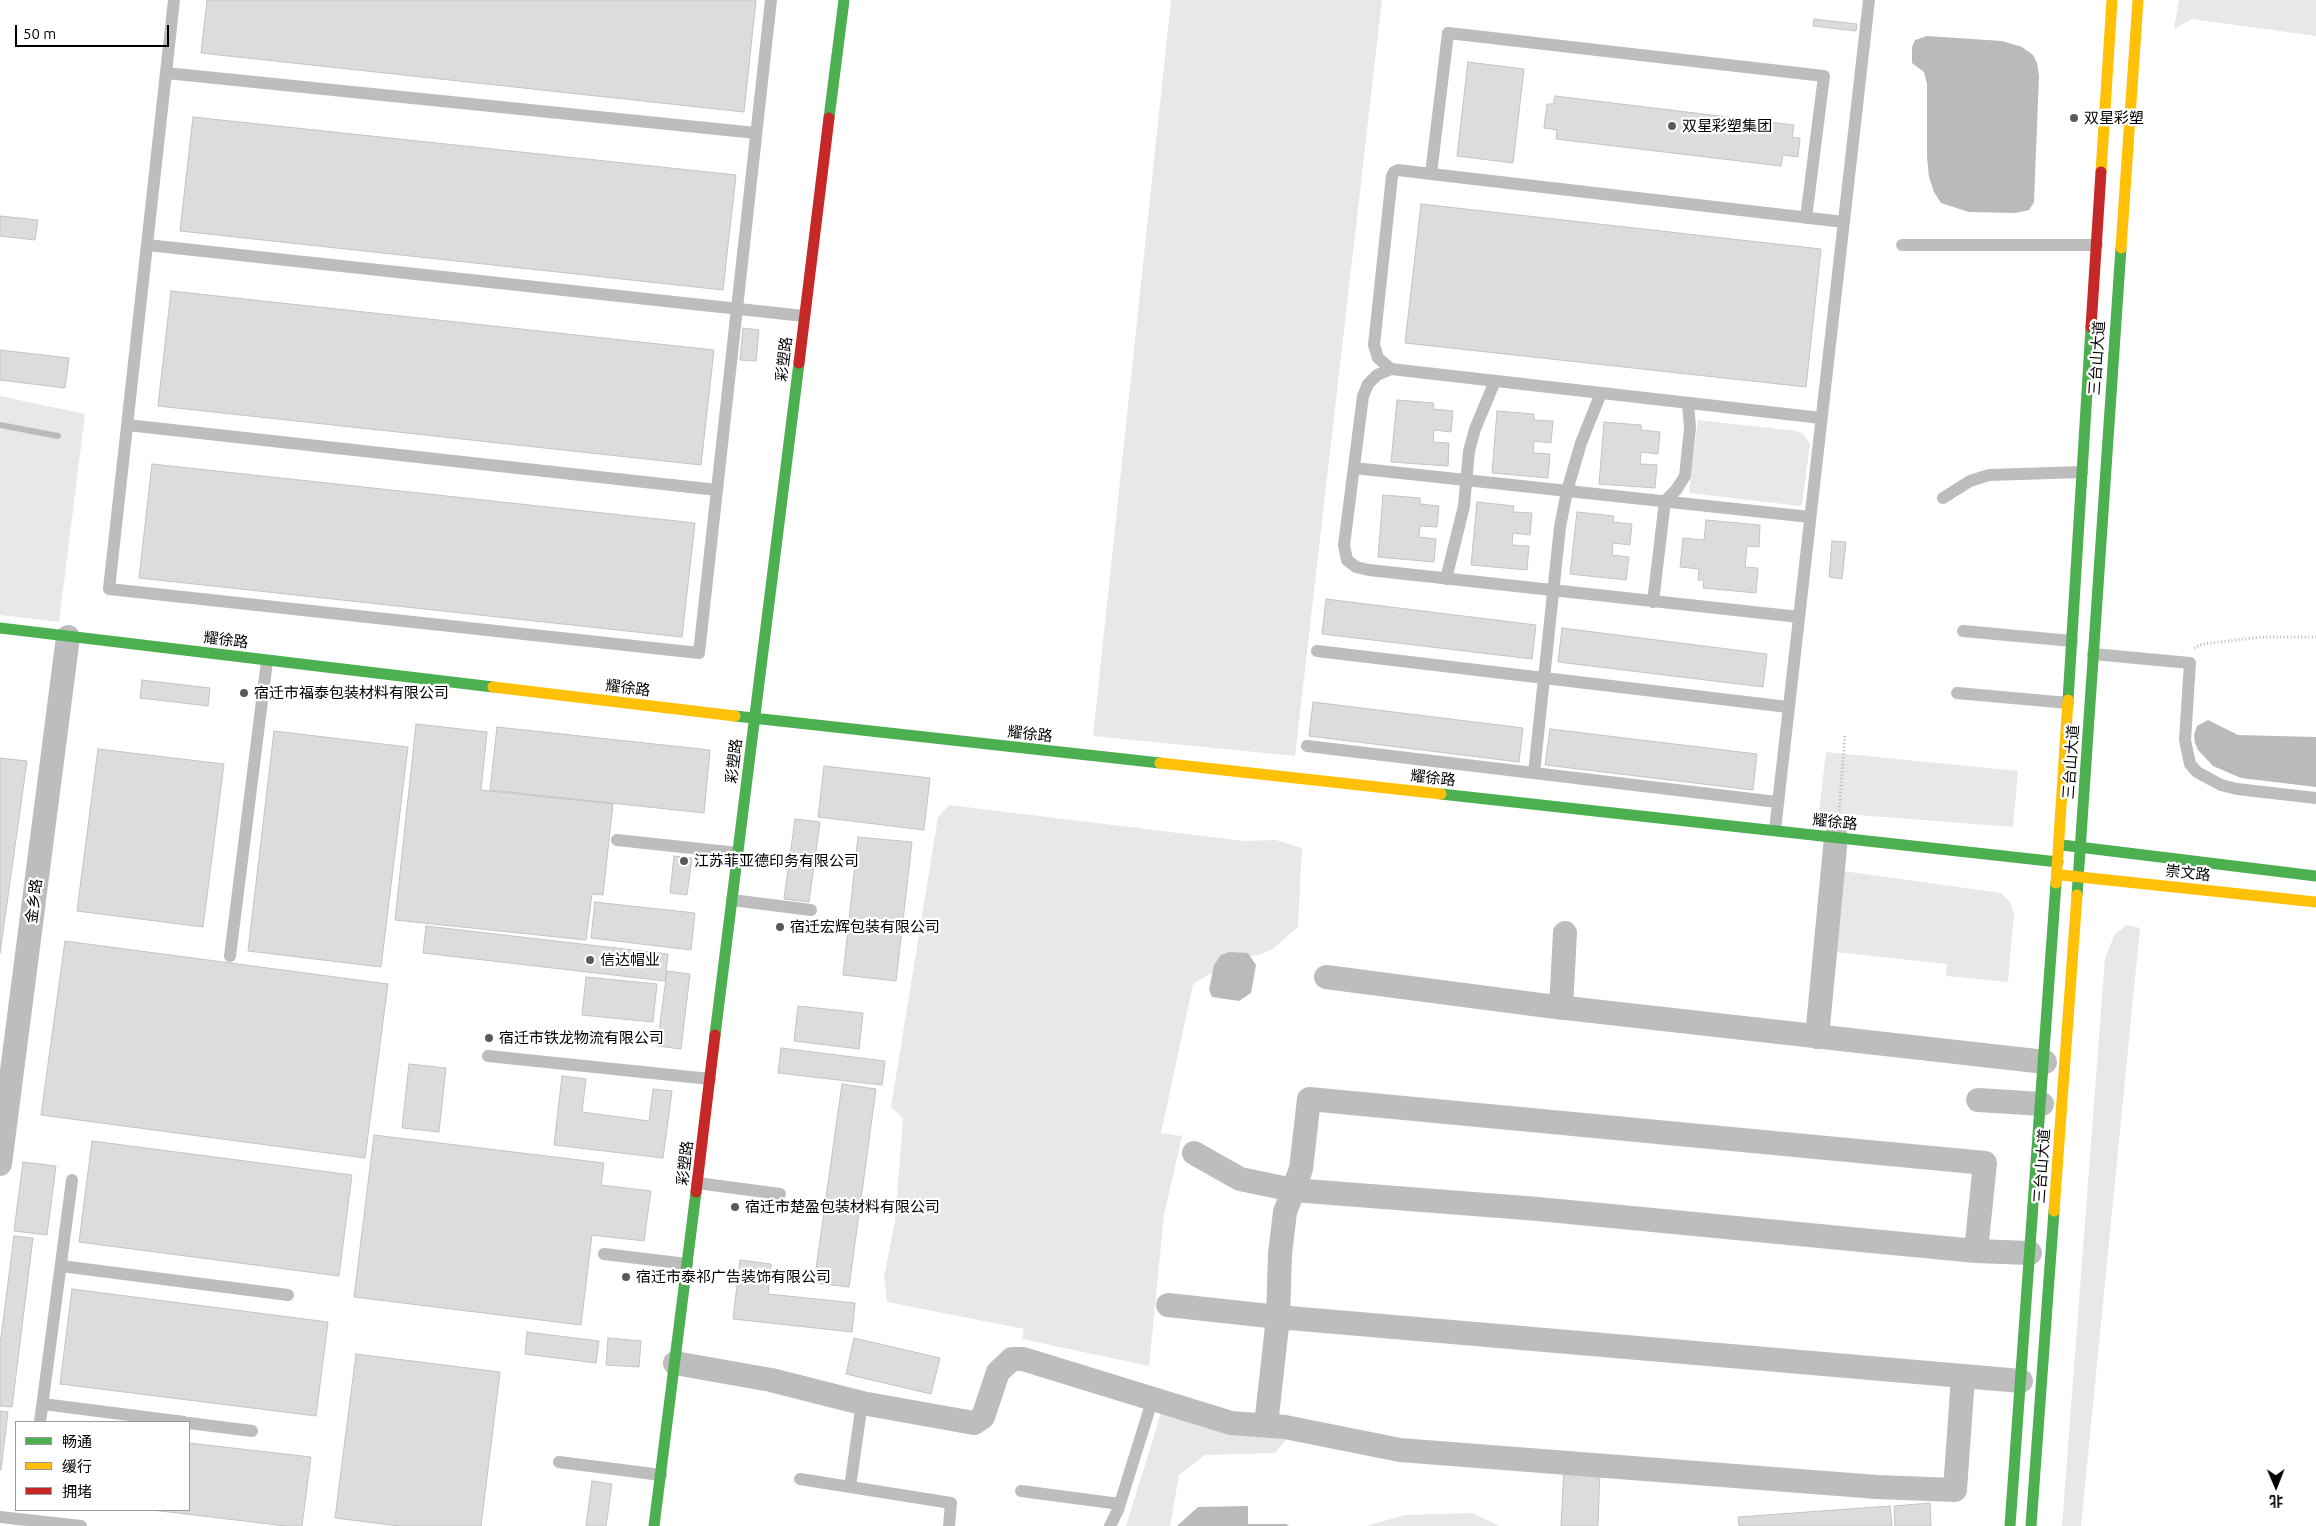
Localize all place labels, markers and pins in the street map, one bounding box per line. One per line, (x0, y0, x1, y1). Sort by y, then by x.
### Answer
place label: 双星彩塑 (2084, 109, 2144, 127)
marker: 双星彩塑 (2068, 112, 2080, 124)
place label: 双星彩塑集团 (1682, 117, 1772, 135)
marker: 双星彩塑集团 (1666, 120, 1678, 132)
place label: 宿迁市福泰包装材料有限公司 (254, 684, 449, 702)
marker: 宿迁市福泰包装材料有限公司 (238, 687, 250, 699)
place label: 江苏菲亚德印务有限公司 (694, 852, 859, 870)
marker: 江苏菲亚德印务有限公司 (678, 855, 690, 867)
place label: 宿迁宏辉包装有限公司 (790, 918, 940, 936)
marker: 宿迁宏辉包装有限公司 (774, 921, 786, 933)
place label: 信达帽业 (600, 951, 660, 969)
marker: 信达帽业 (584, 954, 596, 966)
place label: 宿迁市铁龙物流有限公司 (499, 1029, 664, 1047)
marker: 宿迁市铁龙物流有限公司 (483, 1032, 495, 1044)
place label: 宿迁市楚盈包装材料有限公司 (745, 1198, 940, 1216)
marker: 宿迁市楚盈包装材料有限公司 (729, 1201, 741, 1213)
place label: 宿迁市泰祁广告装饰有限公司 (636, 1268, 831, 1286)
marker: 宿迁市泰祁广告装饰有限公司 (620, 1271, 632, 1283)

